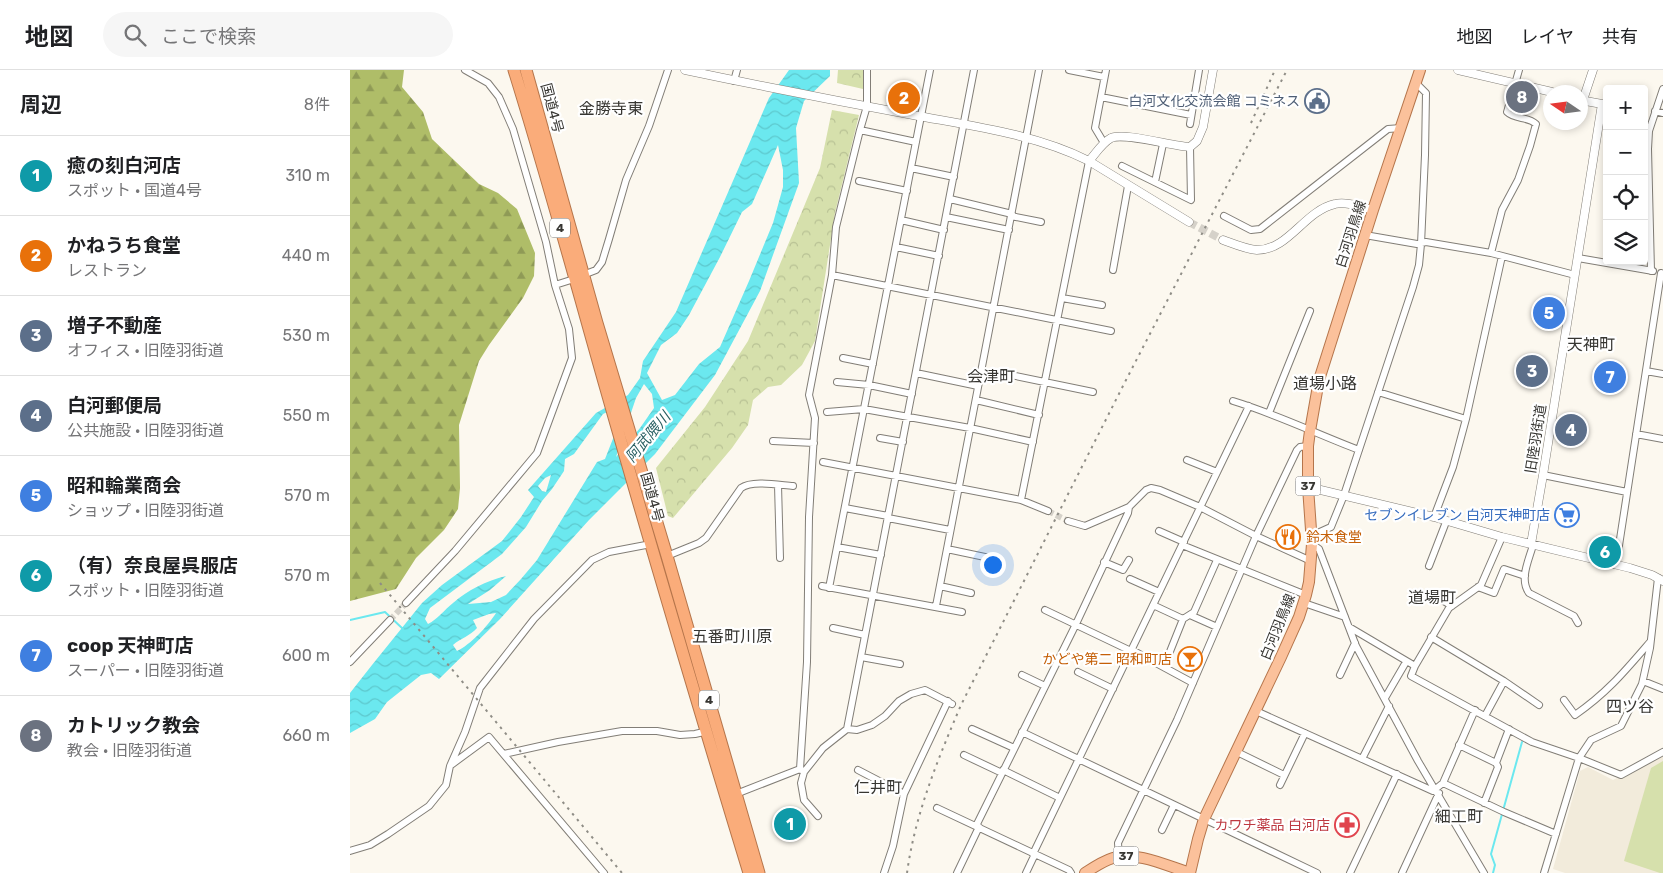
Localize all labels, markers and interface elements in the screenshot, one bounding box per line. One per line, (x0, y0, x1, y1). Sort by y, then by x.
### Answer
search box (103, 12, 453, 57)
icon: search (121, 21, 149, 49)
text: 地図 (25, 23, 73, 51)
text: ここで検索 (161, 25, 256, 48)
text: 地図 (1457, 26, 1493, 48)
text: レイヤ (1521, 26, 1574, 48)
text: 共有 (1602, 26, 1638, 48)
pin: 8 (1506, 78, 1538, 116)
pin: 2 (888, 79, 920, 117)
street label: 国道4号 (537, 81, 567, 135)
north arrow (1543, 85, 1588, 130)
map controls (1603, 85, 1648, 265)
button: + (1603, 85, 1648, 130)
public building icon: 白河文化交流会館 コミネス (1304, 88, 1330, 114)
text: 周辺 (20, 92, 62, 117)
place label: 白河文化交流会館 コミネス (1129, 93, 1300, 110)
text: 8件 (304, 95, 330, 114)
district label: 金勝寺東 (579, 99, 643, 118)
button: − (1603, 130, 1648, 175)
text: 癒の刻白河店 (67, 154, 181, 177)
text: 1 (32, 166, 40, 185)
text: 310 m (286, 166, 330, 185)
button: locate (1603, 175, 1648, 220)
text: スポット · 国道4号 (67, 181, 202, 200)
street label: 白河羽鳥線 (1332, 198, 1370, 270)
road number: 4 (550, 218, 570, 238)
button: layers (1603, 220, 1648, 265)
text: かねうち食堂 (67, 234, 181, 257)
text: 2 (31, 246, 41, 265)
text: 440 m (282, 246, 330, 265)
text: レストラン (67, 261, 147, 280)
pin: 5 (1533, 294, 1565, 332)
text: 増子不動産 (67, 314, 162, 337)
text: 3 (31, 326, 41, 345)
text: 530 m (283, 326, 330, 345)
district label: 天神町 (1567, 335, 1615, 354)
text: オフィス · 旧陸羽街道 (67, 341, 224, 360)
pin: 3 (1516, 352, 1548, 390)
pin: 7 (1594, 358, 1626, 396)
district label: 会津町 (967, 367, 1015, 386)
district label: 道場小路 (1293, 374, 1357, 393)
text: 白河郵便局 (67, 394, 162, 417)
street label: 旧陸羽街道 (1522, 403, 1550, 475)
text: 4 (31, 406, 41, 425)
text: 550 m (283, 406, 330, 425)
water label: 阿武隈川 (622, 407, 675, 466)
pin: 4 (1555, 411, 1587, 449)
text: 公共施設 · 旧陸羽街道 (67, 421, 224, 440)
street label: 国道4号 (637, 470, 667, 524)
text: 昭和輪業商会 (67, 474, 181, 497)
road number: 37 (1296, 476, 1320, 496)
text: 5 (31, 486, 41, 505)
text: 570 m (284, 486, 330, 505)
text: ショップ · 旧陸羽街道 (67, 501, 224, 520)
supermarket icon: セブンイレブン 白河天神町店 (1554, 502, 1580, 528)
place label: セブンイレブン 白河天神町店 (1365, 507, 1550, 524)
restaurant icon: 鈴木食堂 (1275, 524, 1301, 550)
place label: 鈴木食堂 (1306, 529, 1362, 546)
pin: 6 (1589, 533, 1621, 571)
your location (980, 552, 1006, 578)
text: （有）奈良屋呉服店 (67, 554, 238, 577)
text: 6 (31, 566, 41, 585)
text: 570 m (284, 566, 330, 585)
text: スポット · 旧陸羽街道 (67, 581, 224, 600)
district label: 道場町 (1408, 588, 1456, 607)
street label: 白河羽鳥線 (1257, 591, 1299, 663)
district label: 五番町川原 (692, 627, 772, 646)
text: coop 天神町店 (67, 634, 193, 657)
text: 7 (31, 646, 41, 665)
text: 600 m (282, 646, 330, 665)
bar icon: かどや第二 昭和町店 (1177, 646, 1203, 672)
place label: かどや第二 昭和町店 (1043, 651, 1172, 668)
text: スーパー · 旧陸羽街道 (67, 661, 224, 680)
road number: 4 (699, 690, 719, 710)
district label: 四ツ谷 (1606, 697, 1654, 716)
text: カトリック教会 (67, 714, 200, 737)
text: 8 (31, 726, 41, 745)
text: 660 m (282, 726, 330, 745)
text: 教会 · 旧陸羽街道 (67, 741, 192, 760)
district label: 仁井町 (854, 778, 902, 797)
pin: 1 (774, 805, 806, 843)
district label: 細工町 (1435, 807, 1483, 826)
pharmacy icon: カワチ薬品 白河店 (1334, 812, 1360, 838)
place label: カワチ薬品 白河店 (1215, 817, 1330, 834)
road number: 37 (1114, 846, 1138, 866)

